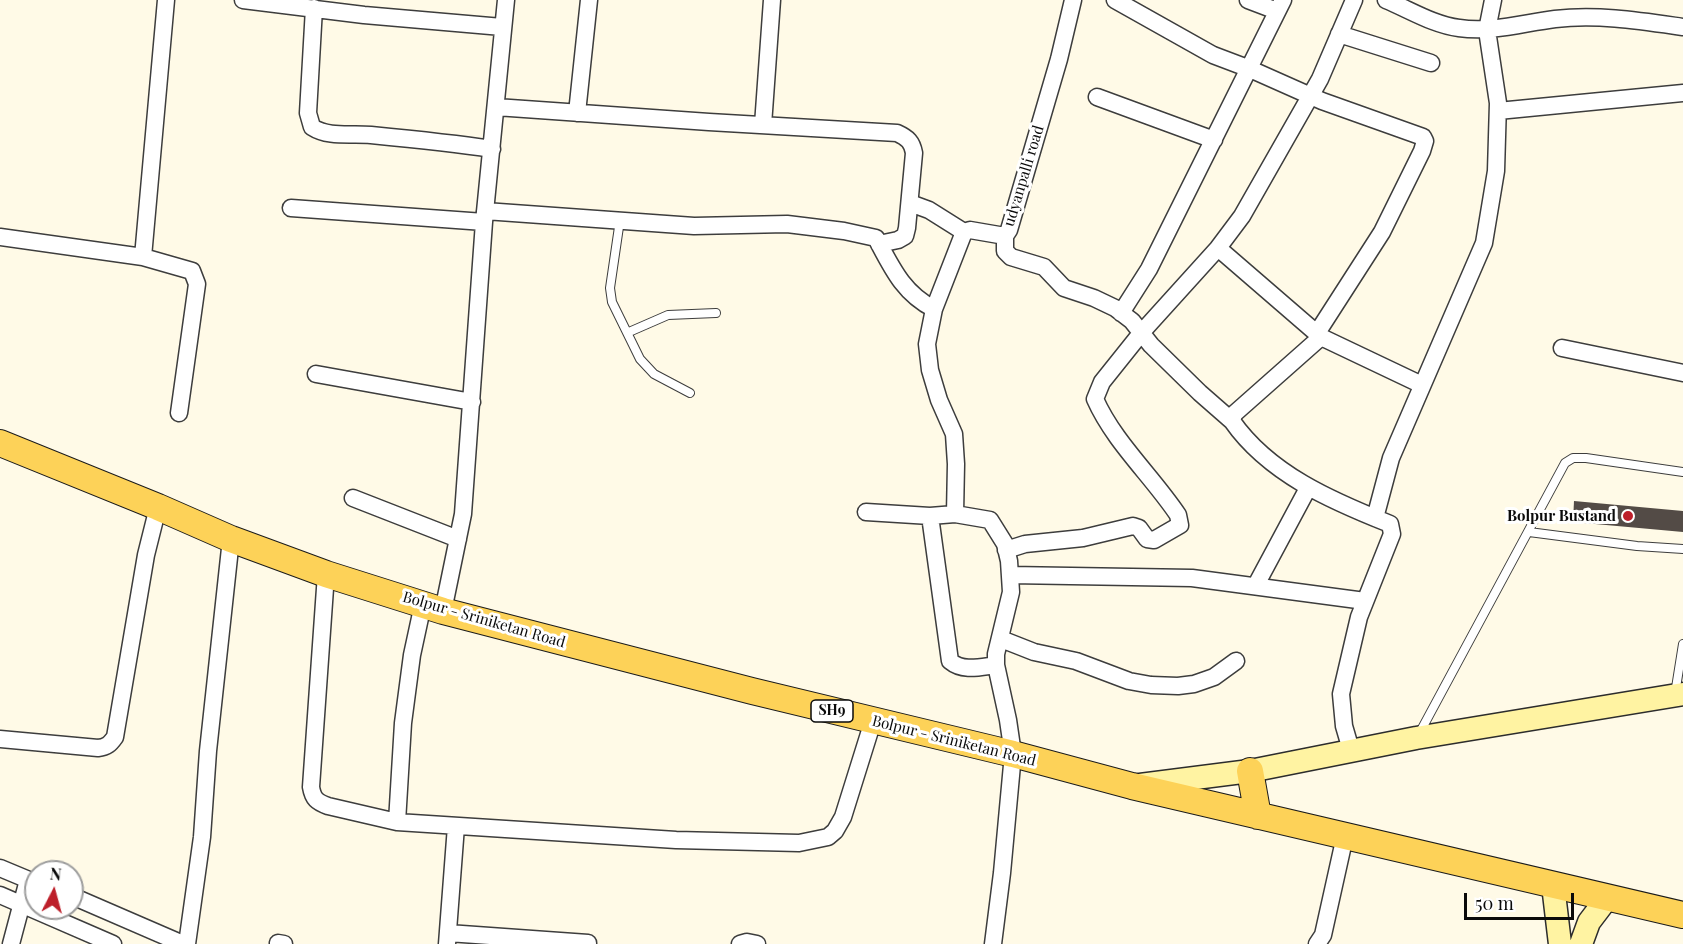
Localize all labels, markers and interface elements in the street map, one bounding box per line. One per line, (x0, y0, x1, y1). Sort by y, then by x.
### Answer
street label: udyanpalli road (1000, 123, 1048, 229)
place label: Bolpur Bustand (1507, 507, 1616, 525)
marker: Bolpur Bustand (1621, 509, 1635, 523)
street label: Bolpur - Sriniketan Road (401, 588, 567, 652)
road number: SH9 (811, 700, 853, 722)
street label: Bolpur - Sriniketan Road (870, 712, 1038, 770)
north arrow (24, 860, 84, 920)
text: N (49, 863, 63, 885)
scale bar (1467, 881, 1576, 919)
text: 50 m (1475, 891, 1514, 915)

